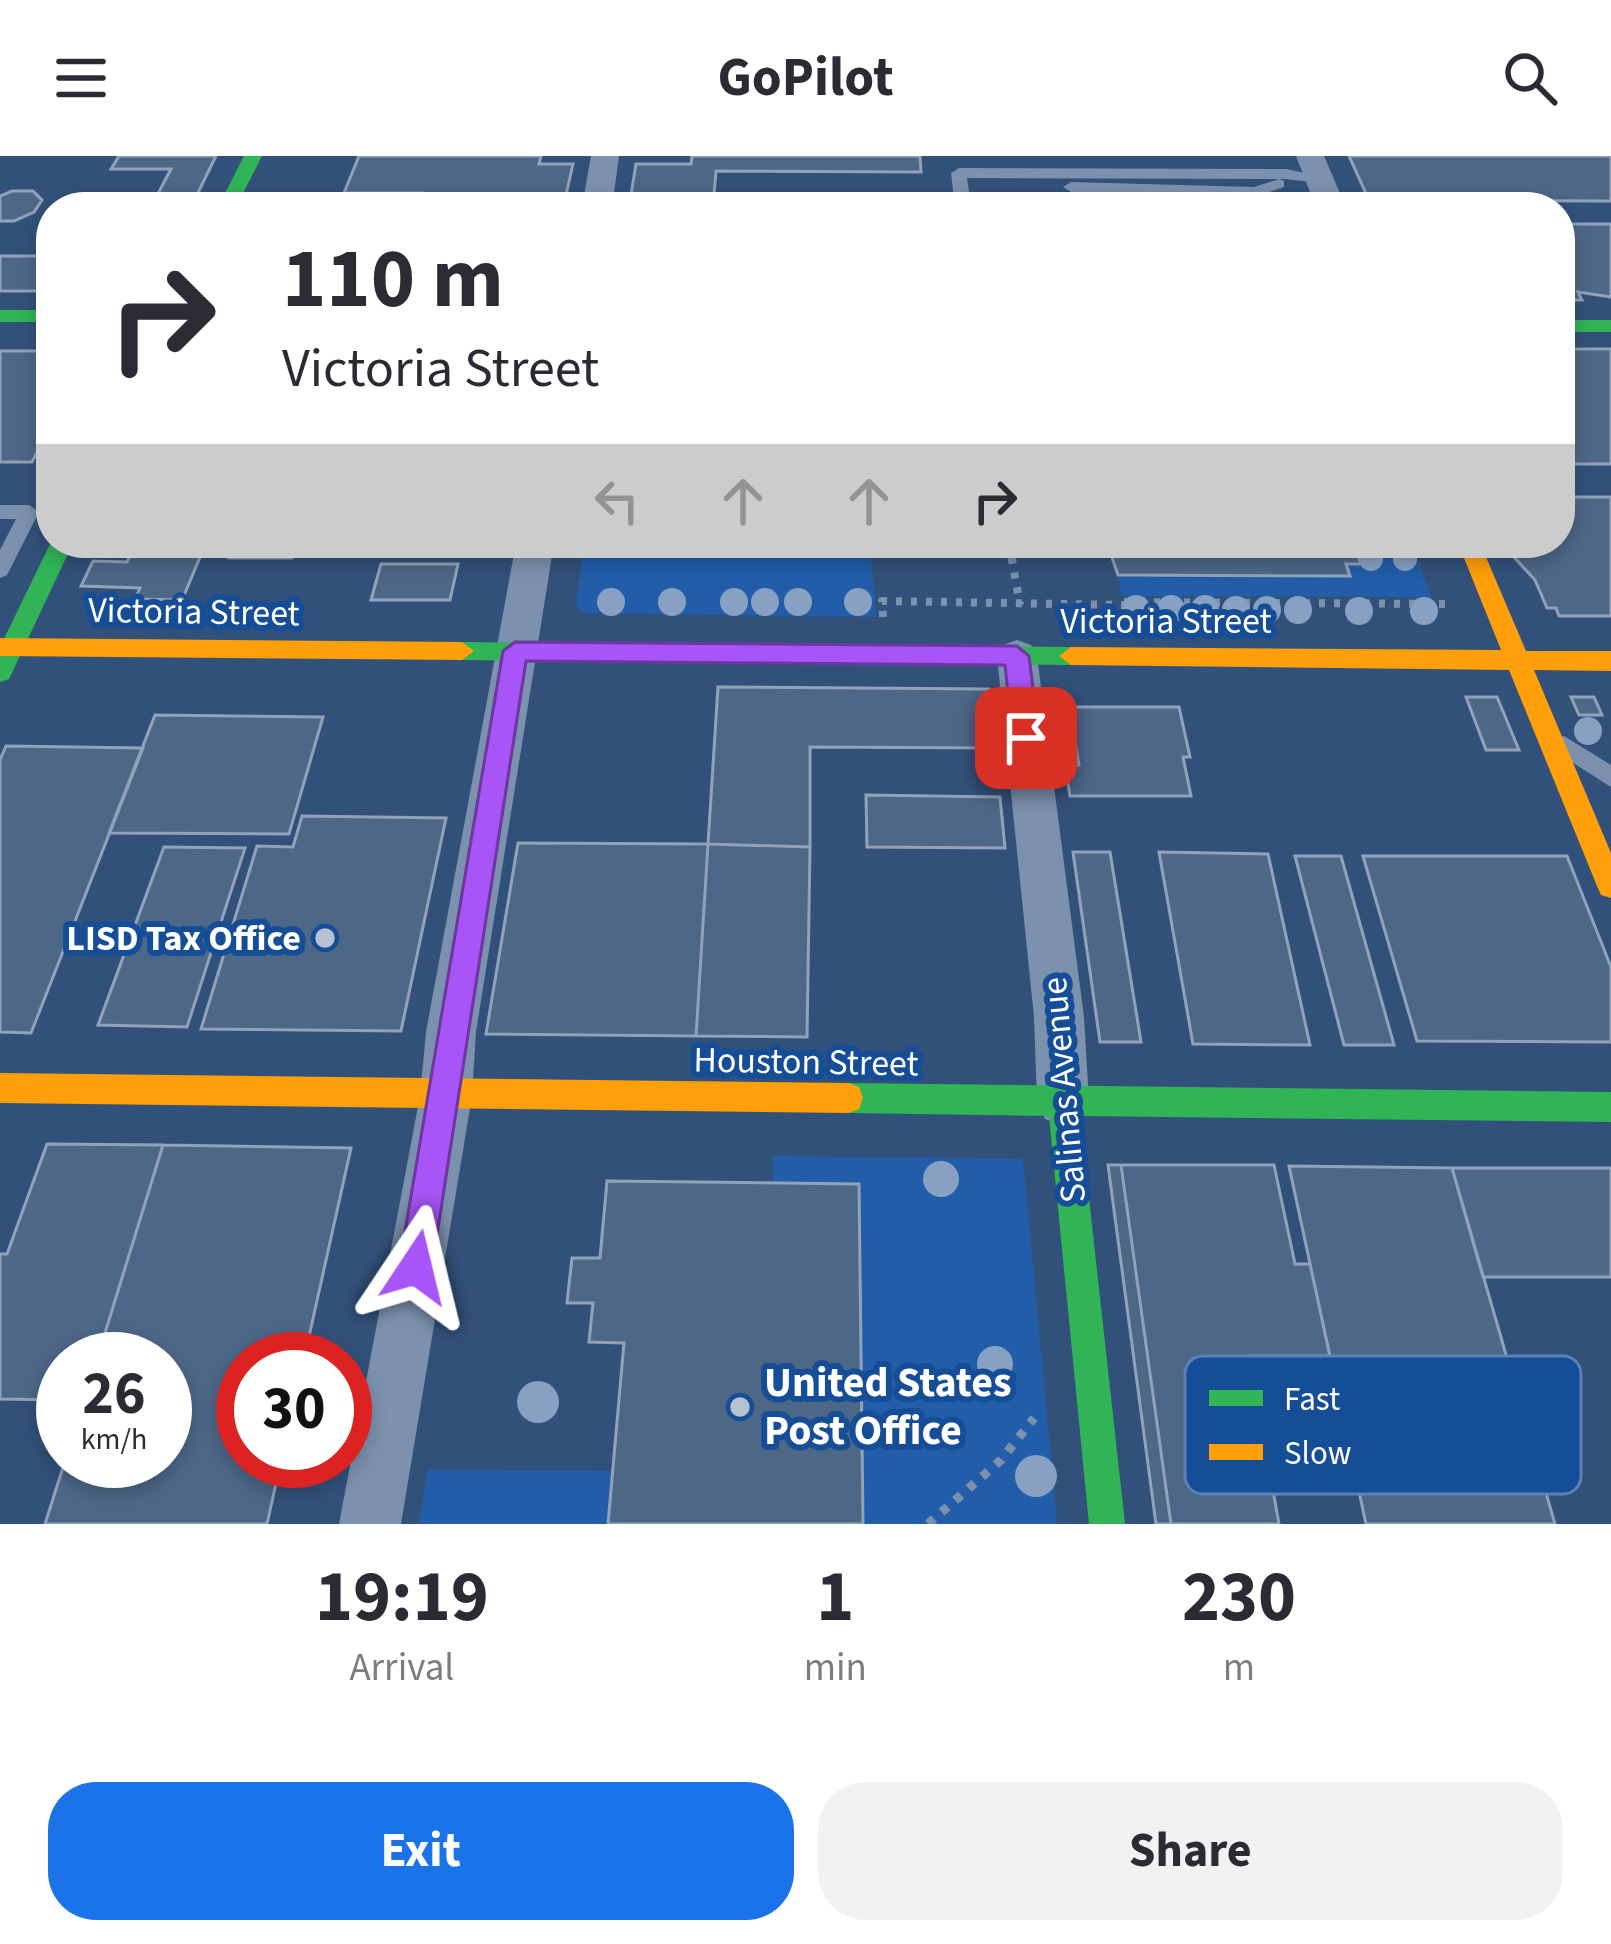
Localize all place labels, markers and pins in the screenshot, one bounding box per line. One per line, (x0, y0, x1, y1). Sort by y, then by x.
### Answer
pin (975, 687, 1077, 789)
place label: LISD Tax Office (66, 913, 301, 964)
marker: LISD Tax Office (312, 925, 338, 951)
place label: United States Post Office (764, 1353, 1012, 1461)
marker: United States Post Office (727, 1394, 753, 1420)

